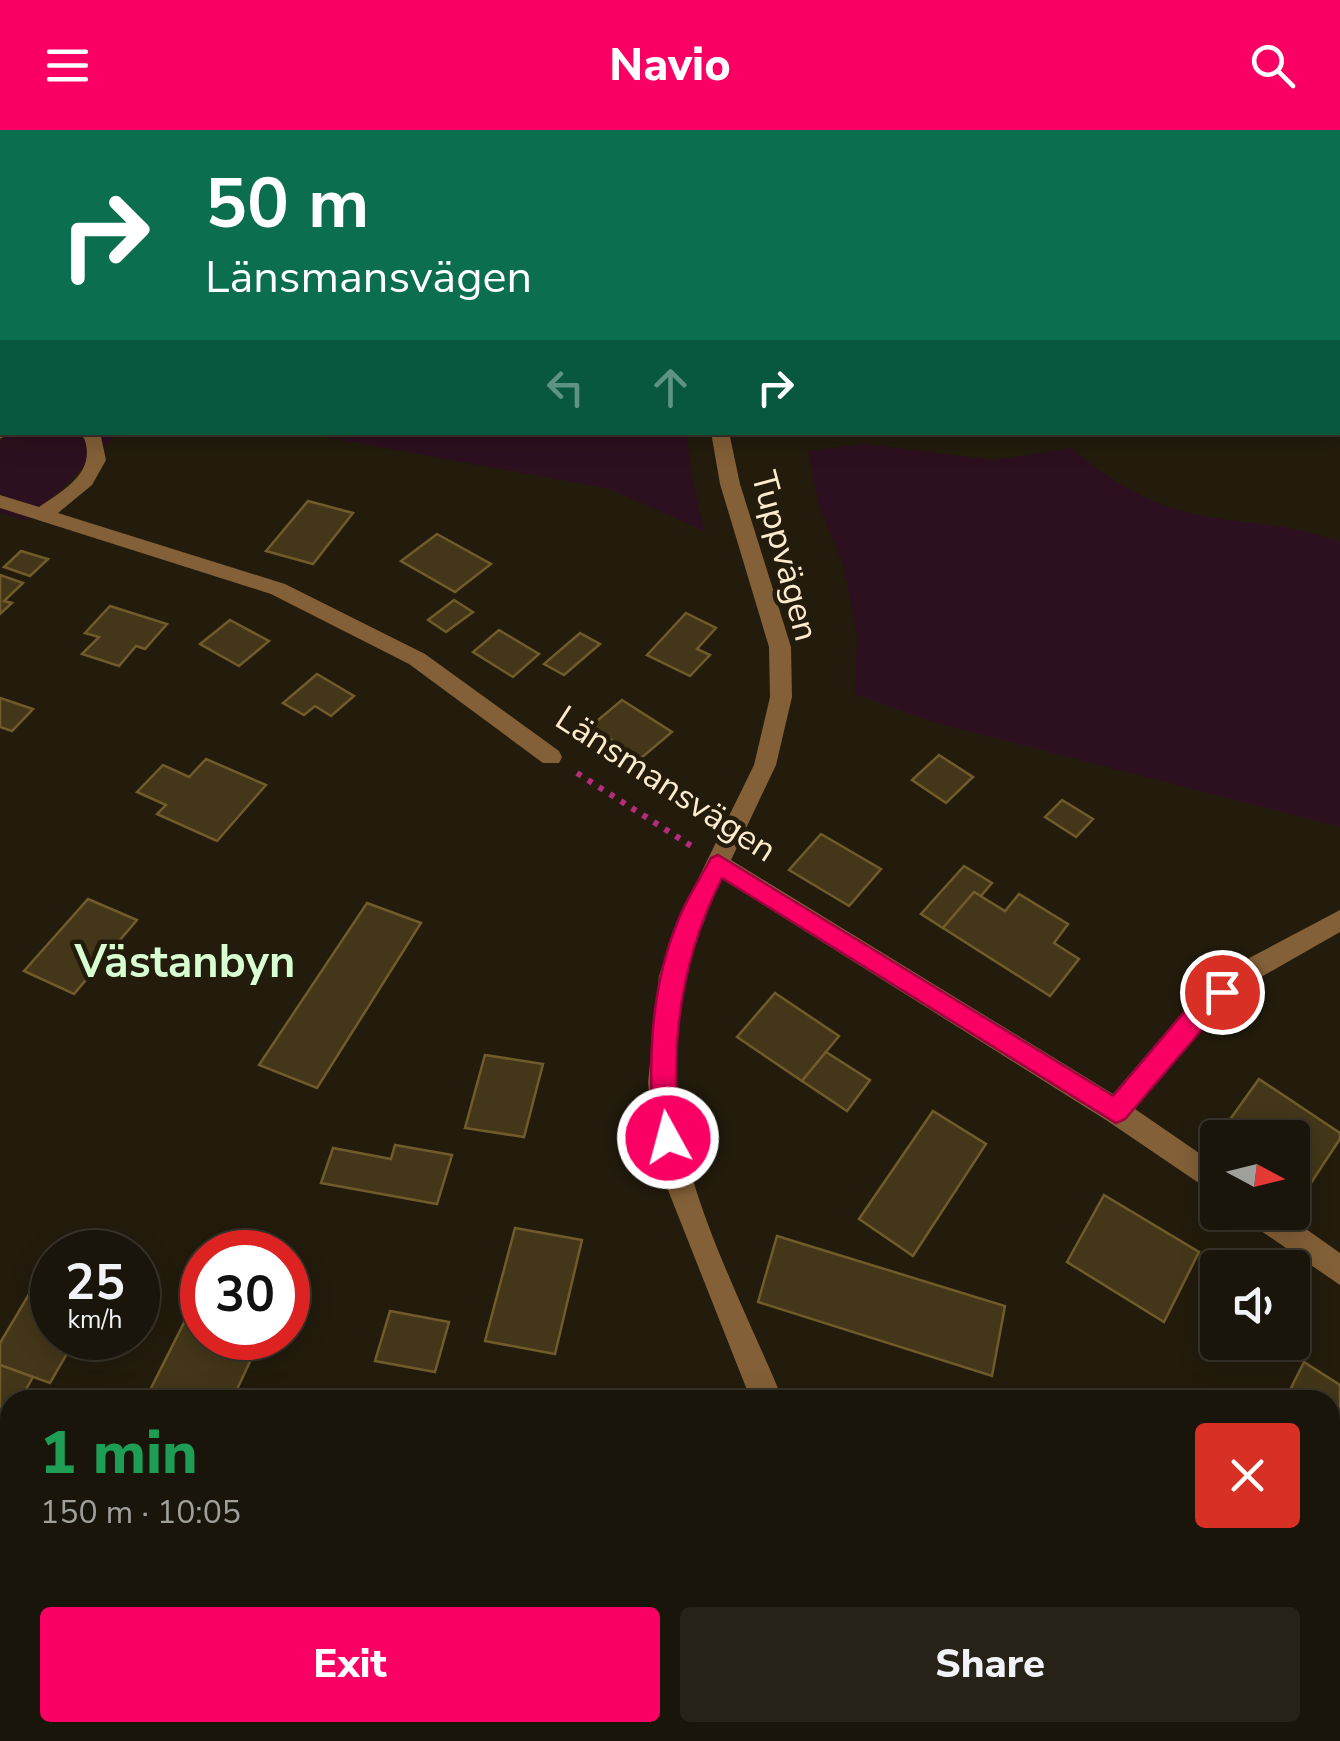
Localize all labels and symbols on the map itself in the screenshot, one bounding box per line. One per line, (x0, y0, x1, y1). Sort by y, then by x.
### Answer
street label: Tuppvägen (740, 466, 830, 646)
street label: Länsmansvägen (547, 695, 785, 873)
district label: Västanbyn (74, 932, 295, 993)
pin (1180, 950, 1265, 1035)
position arrow (616, 1086, 720, 1190)
north arrow (1200, 1120, 1310, 1230)
speed limit sign: 30 (180, 1230, 310, 1360)

